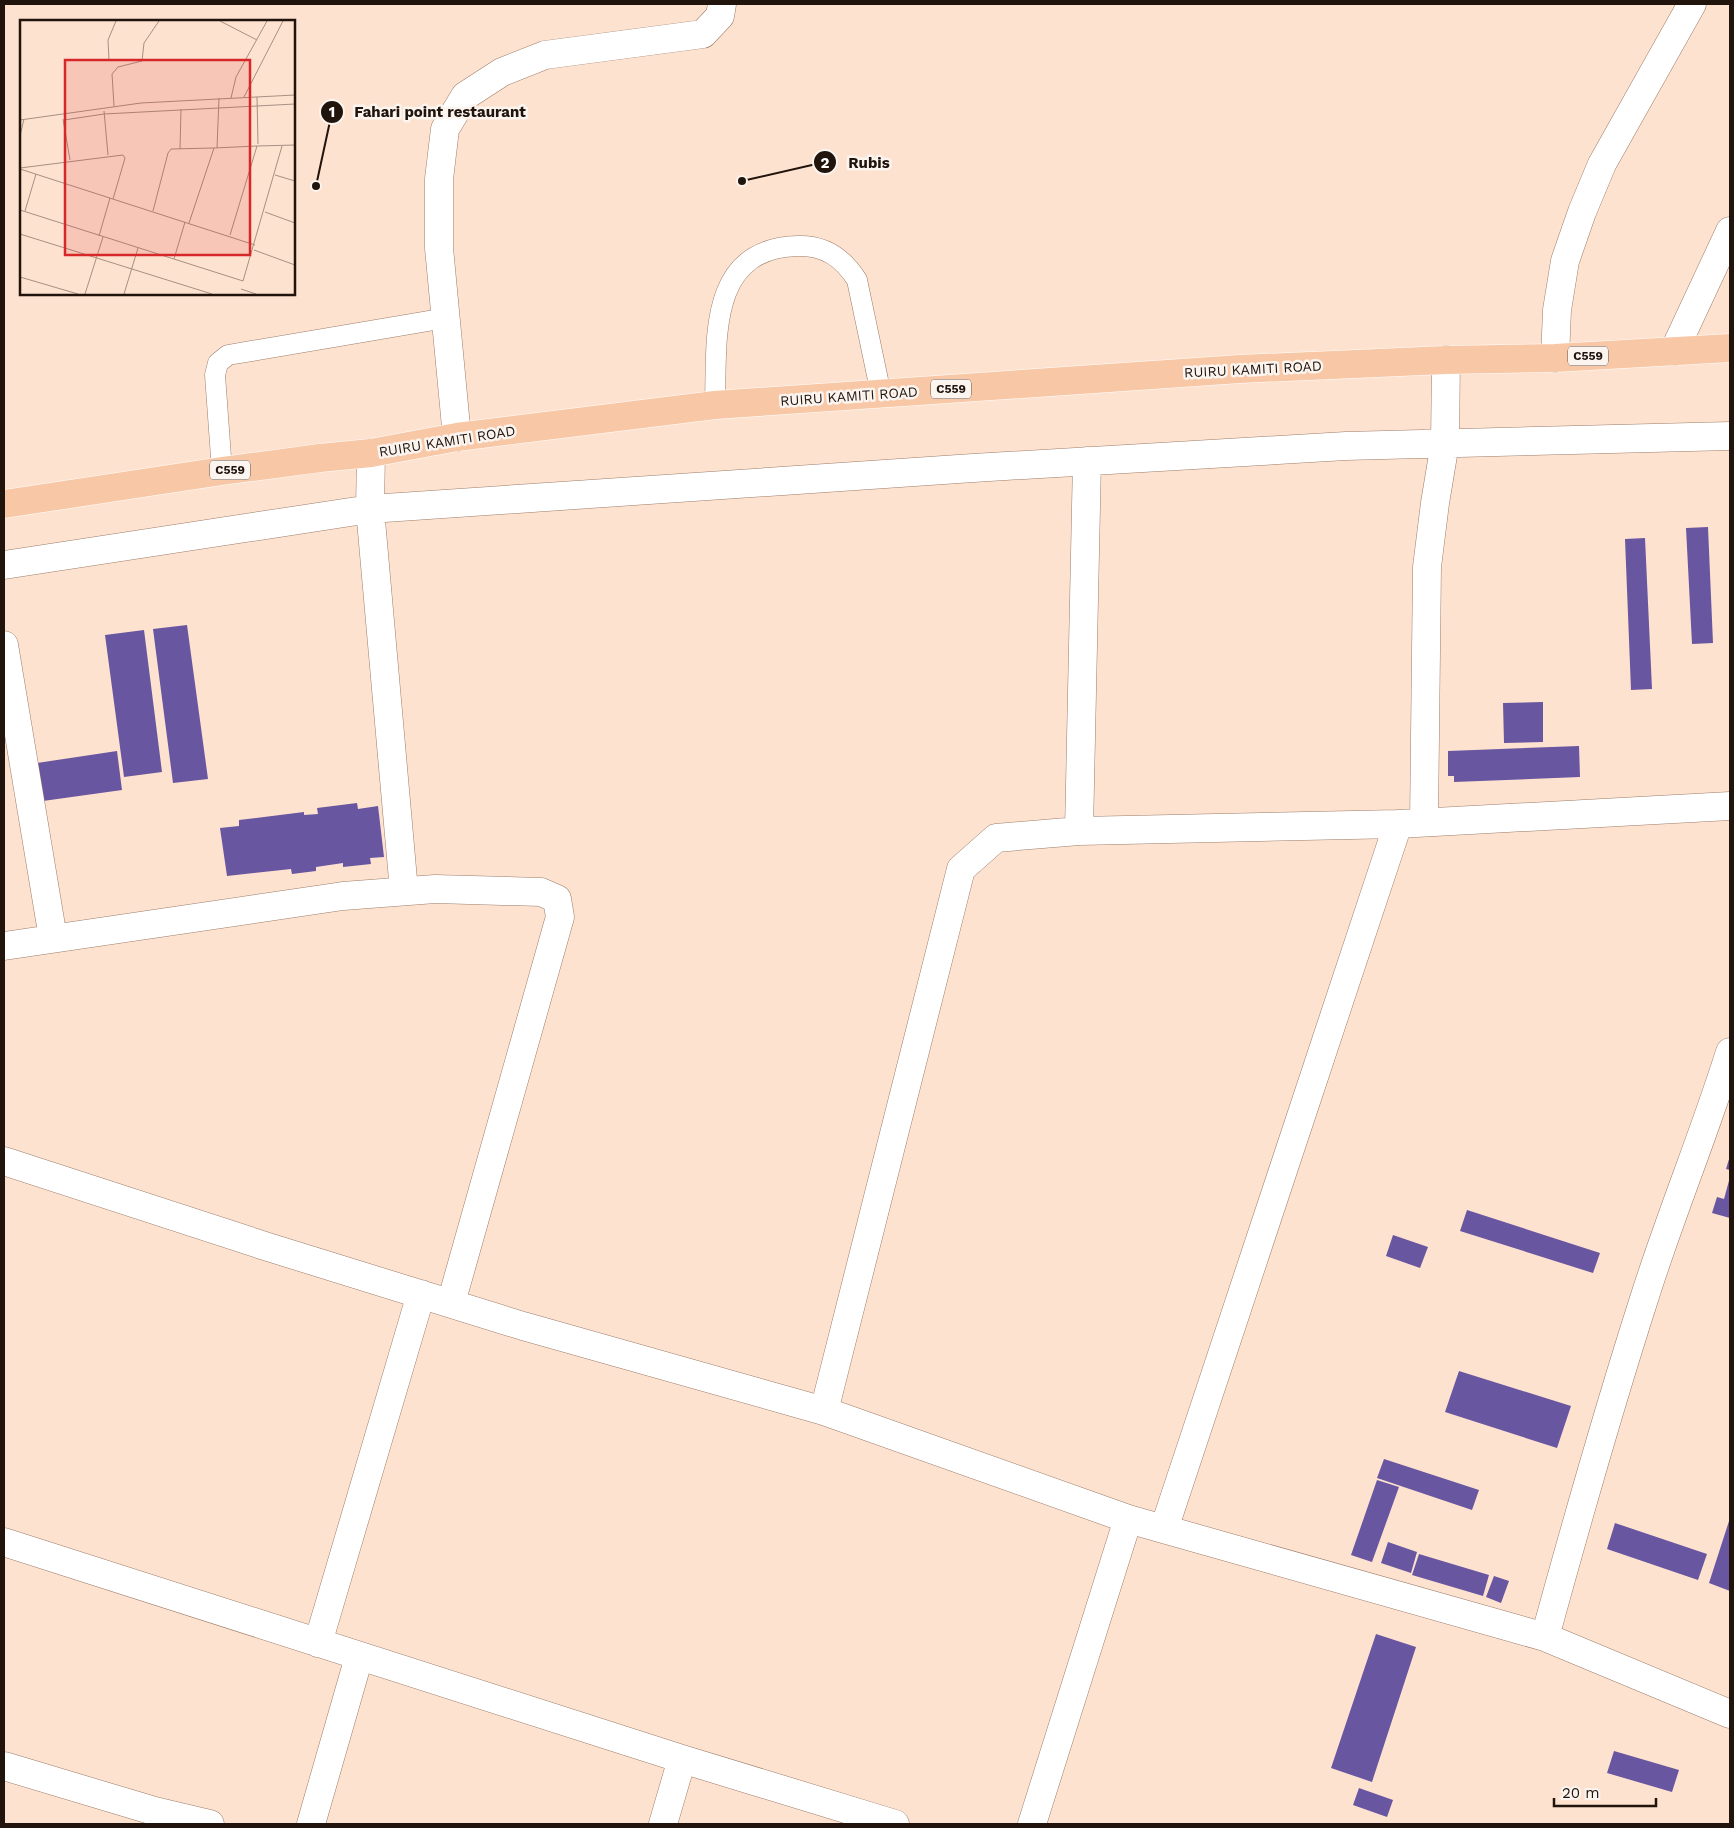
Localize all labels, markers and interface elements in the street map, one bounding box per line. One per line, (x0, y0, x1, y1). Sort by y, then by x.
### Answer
inset map (20, 20, 295, 295)
callout: Fahari point restaurant (320, 97, 536, 127)
text: 1 (329, 103, 335, 121)
text: Fahari point restaurant (354, 103, 526, 121)
callout: Rubis (813, 147, 899, 177)
text: 2 (821, 154, 830, 172)
text: Rubis (848, 154, 890, 172)
road number: C559 (1568, 346, 1608, 366)
street label: RUIRU KAMITI ROAD (1184, 357, 1322, 381)
road number: C559 (931, 379, 971, 398)
street label: RUIRU KAMITI ROAD (780, 383, 918, 409)
street label: RUIRU KAMITI ROAD (378, 422, 516, 460)
road number: C559 (210, 460, 250, 480)
scale bar (1554, 1776, 1656, 1808)
text: 20 m (1562, 1784, 1600, 1802)

